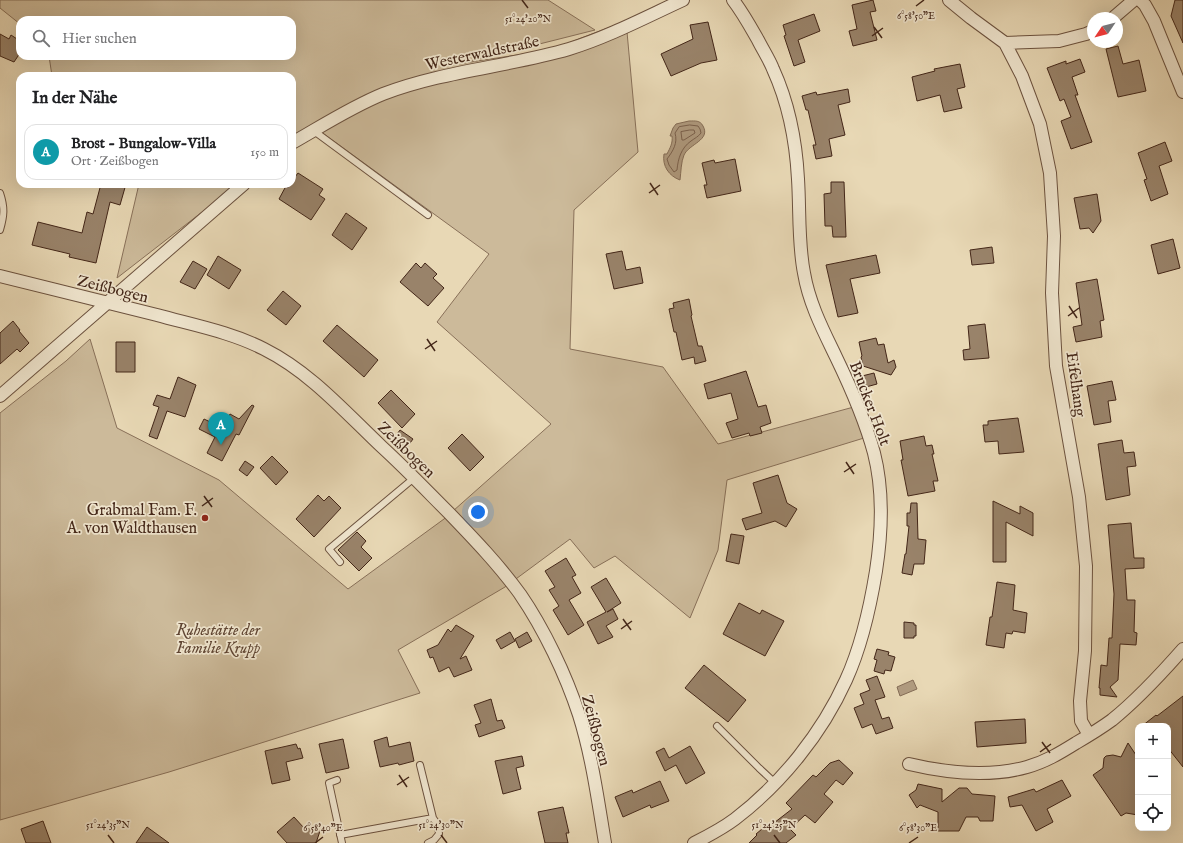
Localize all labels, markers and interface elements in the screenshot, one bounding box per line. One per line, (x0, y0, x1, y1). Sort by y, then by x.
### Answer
text: 6°58'50"E (897, 10, 935, 23)
north arrow (1087, 12, 1123, 48)
text: 51°24'20"N (505, 13, 551, 26)
search box (16, 16, 296, 60)
icon: search (30, 27, 52, 49)
text: Hier suchen (62, 29, 137, 48)
street label: Westerwaldstraße (424, 32, 541, 76)
text: In der Nähe (32, 88, 117, 109)
text: Brost - Bungalow-Villa (71, 134, 216, 153)
text: A (42, 144, 50, 161)
text: 150 m (250, 144, 279, 161)
text: Ort · Zeißbogen (71, 153, 159, 170)
street label: Zeißbogen (75, 271, 151, 309)
street label: Eifelhang (1061, 350, 1090, 418)
street label: Brucker Holt (844, 359, 895, 449)
pin: A (208, 412, 234, 445)
street label: Zeißbogen (372, 418, 439, 483)
place label: Grabmal Fam. F. A. von Waldthausen (66, 501, 197, 539)
your location (468, 502, 488, 522)
marker: Grabmal Fam. F. A. von Waldthausen (200, 513, 210, 523)
park label: Ruhestätte der Familie Krupp (176, 621, 262, 659)
street label: Zeißbogen (576, 693, 614, 769)
map controls (1135, 723, 1171, 831)
button: + (1135, 723, 1171, 759)
button: − (1135, 759, 1171, 795)
button: locate (1135, 795, 1171, 831)
text: 51°24'35"N (86, 819, 130, 832)
text: 51°24'30"N (418, 819, 464, 832)
text: 51°24'25"N (752, 819, 797, 832)
text: 6°58'40"E (303, 822, 343, 835)
text: 6°58'30"E (899, 822, 937, 835)

